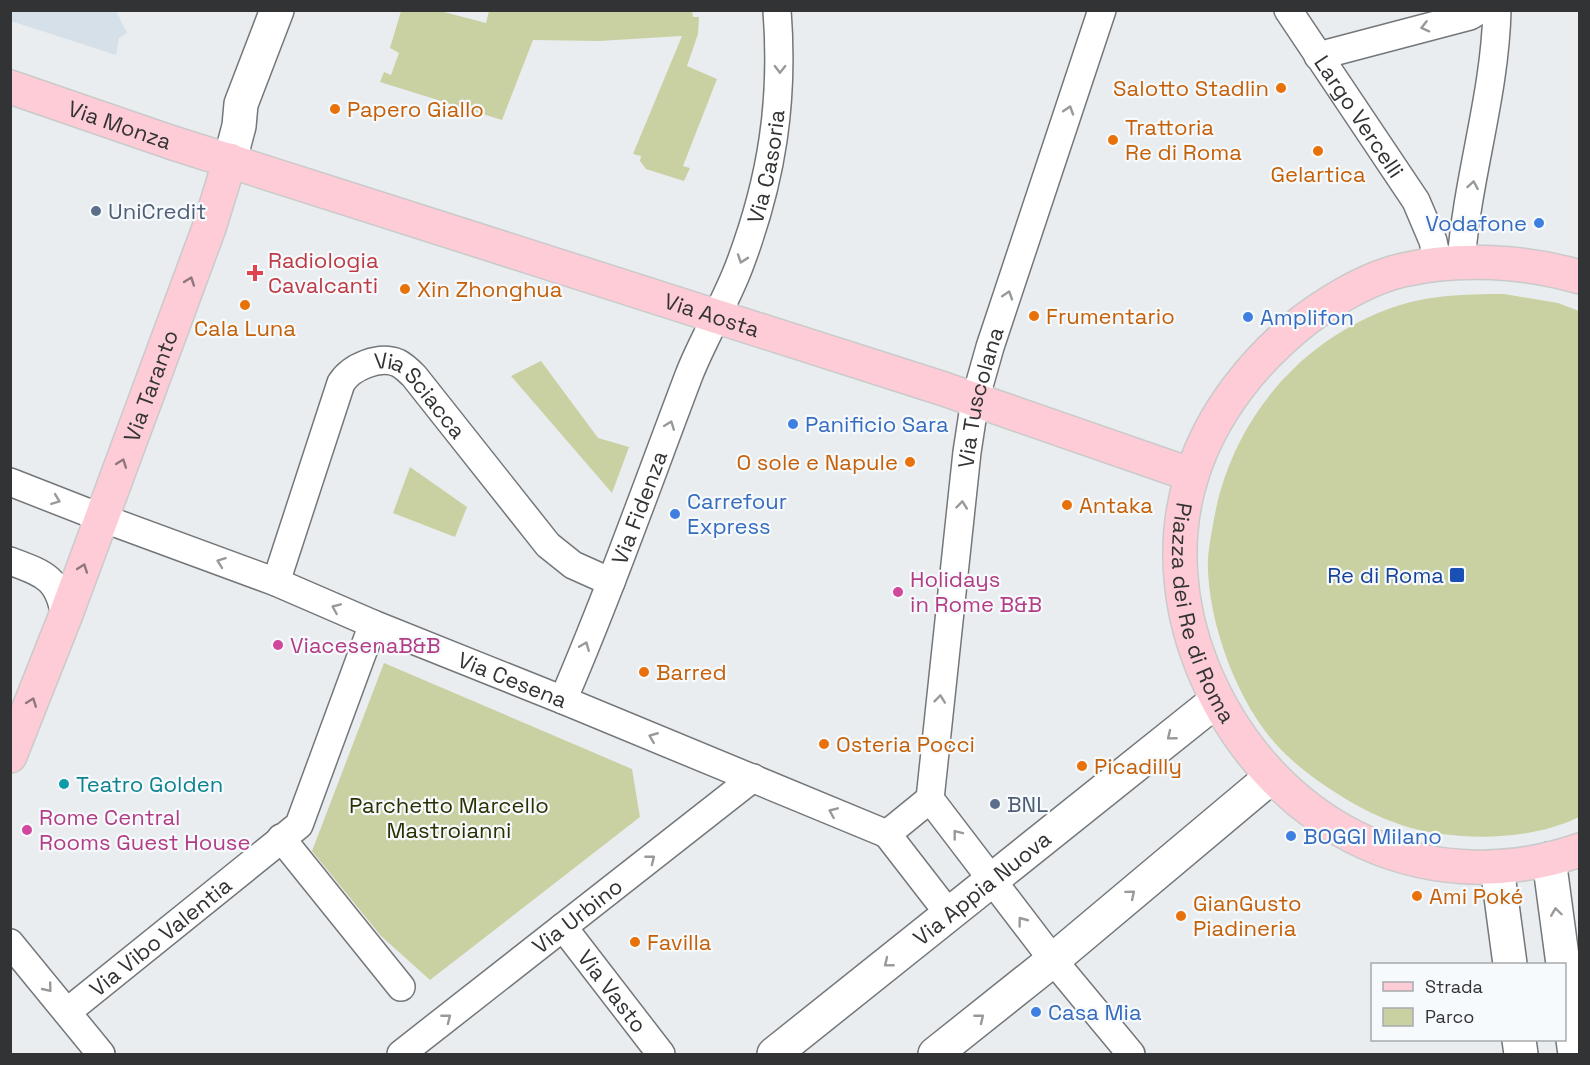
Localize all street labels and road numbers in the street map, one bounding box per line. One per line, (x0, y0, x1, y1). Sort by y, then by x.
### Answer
street label: Largo Vercelli (1308, 50, 1410, 183)
street label: Via Monza (64, 94, 175, 156)
street label: Via Casoria (741, 108, 791, 227)
street label: Via Aosta (661, 287, 763, 343)
street label: Via Tuscolana (951, 323, 1010, 469)
street label: Via Taranto (117, 326, 184, 446)
street label: Via Sciacca (373, 346, 472, 444)
street label: Via Fidenza (605, 446, 673, 568)
street label: Piazza dei Re di Roma (1166, 501, 1242, 728)
street label: Via Cesena (454, 645, 571, 714)
street label: Via Appia Nuova (907, 824, 1057, 951)
street label: Via Vibo Valentia (84, 871, 237, 1002)
street label: Via Urbino (527, 872, 628, 960)
street label: Via Vasto (572, 944, 653, 1038)

